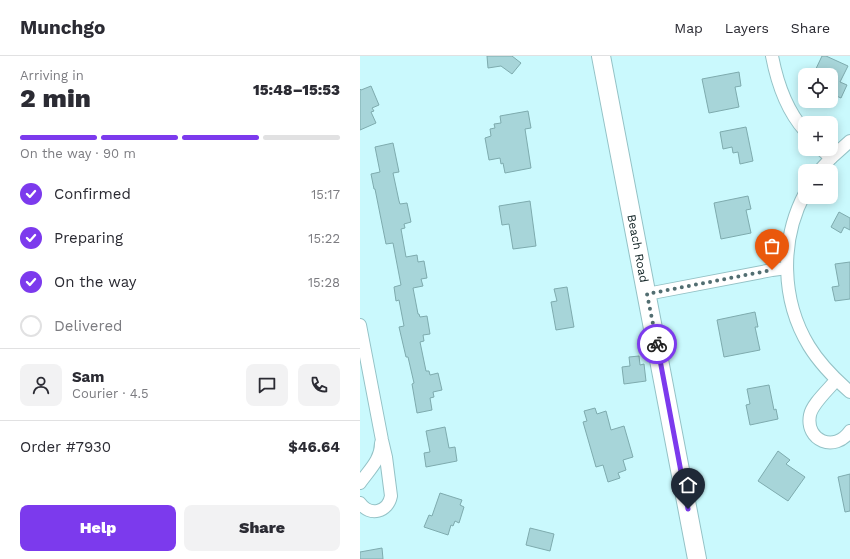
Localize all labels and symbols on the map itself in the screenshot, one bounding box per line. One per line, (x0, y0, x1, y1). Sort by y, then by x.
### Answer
street label: Beach Road (624, 213, 651, 284)
pin (755, 229, 789, 270)
courier (637, 324, 677, 364)
pin (671, 468, 705, 509)

